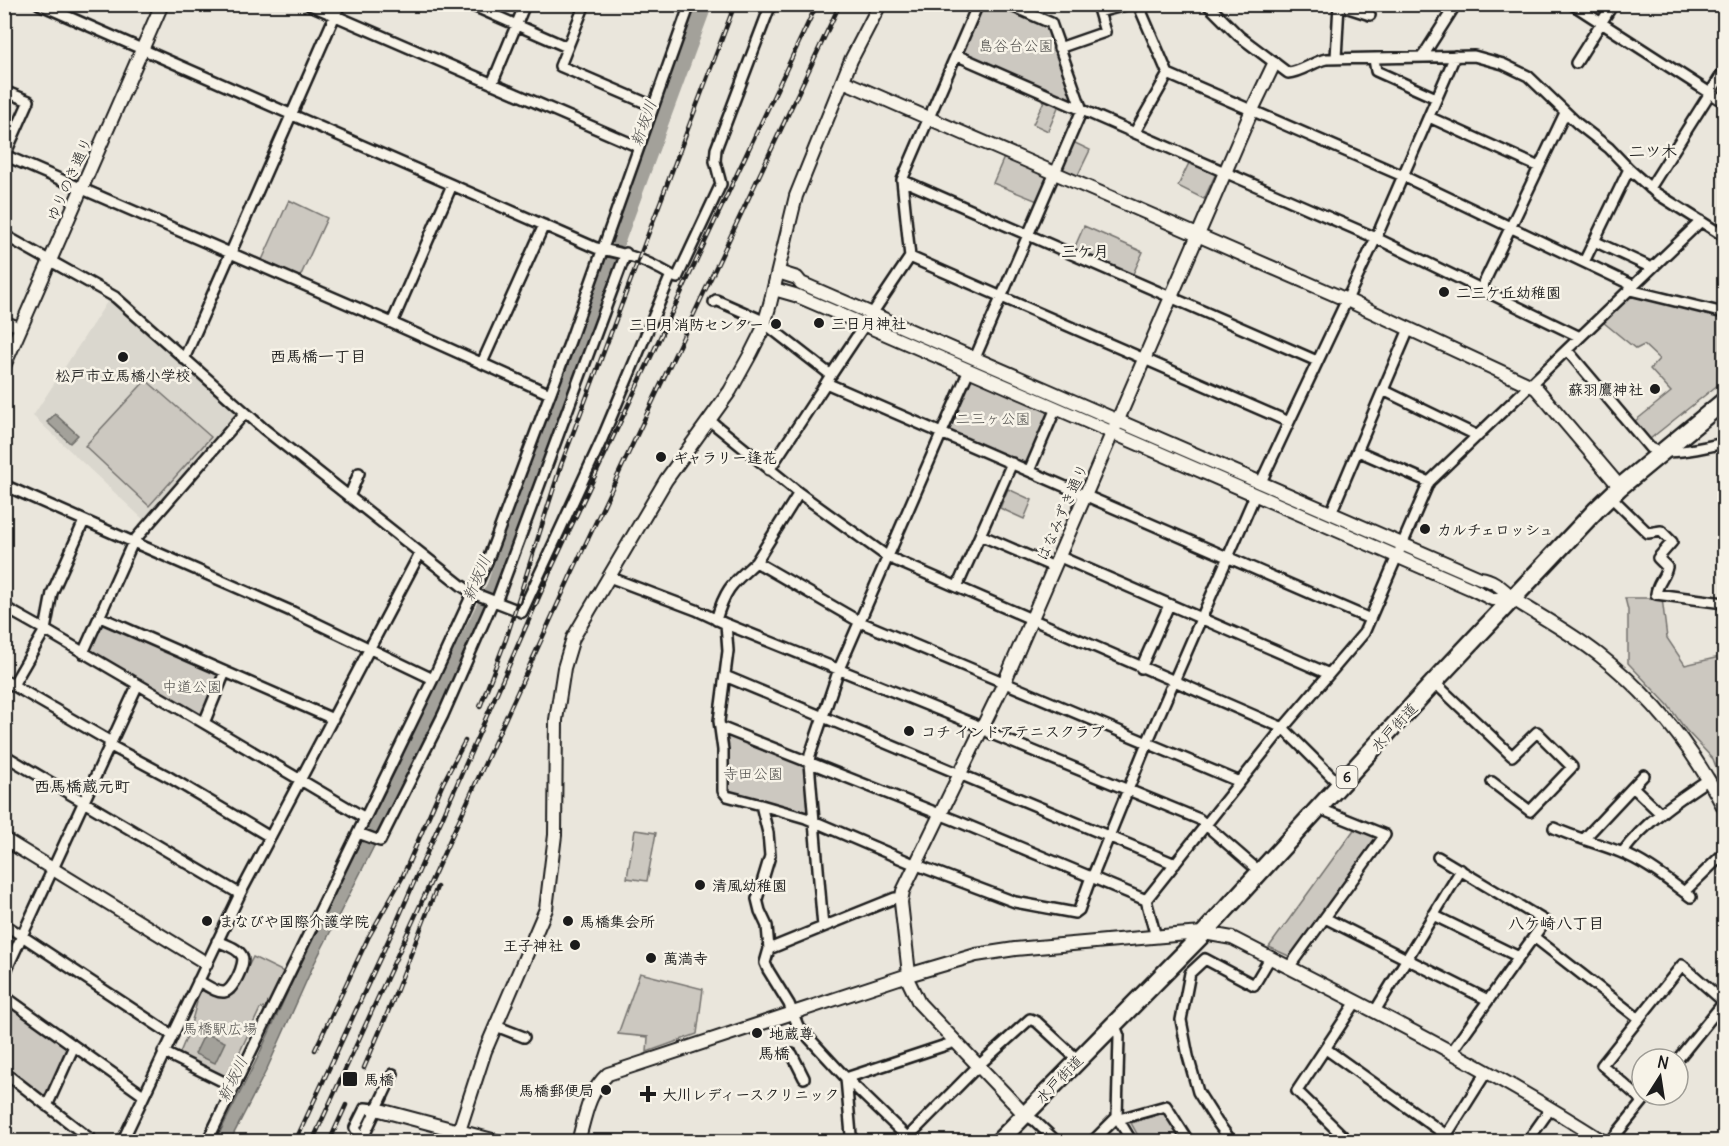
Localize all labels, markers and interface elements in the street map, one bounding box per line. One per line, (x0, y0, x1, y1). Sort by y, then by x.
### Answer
park label: 島谷台公園 (978, 36, 1054, 55)
water label: 新坂川 (625, 97, 661, 149)
street label: ゆりのき通り (42, 134, 96, 224)
district label: 二ツ木 (1629, 141, 1677, 161)
district label: 三ケ月 (1061, 241, 1109, 261)
place label: 二三ケ丘幼稚園 (1456, 283, 1561, 302)
marker: 二三ケ丘幼稚園 (1437, 285, 1451, 299)
place label: 三日月神社 (831, 314, 906, 333)
place label: 三日月消防センター (629, 315, 764, 334)
marker: 三日月神社 (812, 316, 826, 330)
marker: 三日月消防センター (769, 317, 783, 331)
district label: 西馬橋一丁目 (270, 346, 366, 366)
marker: 松戸市立馬橋小学校 (116, 350, 130, 364)
place label: 松戸市立馬橋小学校 (55, 366, 191, 385)
place label: 蘇羽鷹神社 (1568, 380, 1643, 399)
marker: 蘇羽鷹神社 (1648, 382, 1662, 396)
park label: 二三ヶ公園 (955, 409, 1031, 428)
place label: ギャラリー逢花 (673, 448, 777, 467)
marker: ギャラリー逢花 (654, 450, 668, 464)
street label: はなみずき通り (1032, 460, 1092, 564)
place label: カルチェロッシュ (1437, 520, 1554, 539)
marker: カルチェロッシュ (1418, 522, 1432, 536)
water label: 新坂川 (457, 552, 495, 604)
park label: 中道公園 (162, 677, 222, 696)
street label: 水戸街道 (1367, 699, 1421, 755)
place label: コチ インドアテニスクラブ (921, 722, 1105, 741)
marker: コチ インドアテニスクラブ (902, 724, 916, 738)
park label: 寺田公園 (723, 764, 783, 783)
road number: 6 (1336, 766, 1358, 788)
district label: 西馬橋蔵元町 (34, 776, 130, 796)
place label: 清風幼稚園 (712, 876, 787, 895)
marker: 清風幼稚園 (693, 878, 707, 892)
place label: まなびや国際介護学院 (219, 912, 369, 931)
place label: 馬橋集会所 (580, 912, 655, 931)
district label: 八ケ崎八丁目 (1508, 913, 1604, 933)
marker: まなびや国際介護学院 (200, 914, 214, 928)
marker: 馬橋集会所 (561, 914, 575, 928)
place label: 王子神社 (503, 936, 563, 955)
marker: 王子神社 (568, 938, 582, 952)
place label: 萬満寺 (663, 949, 708, 968)
marker: 萬満寺 (644, 951, 658, 965)
park label: 馬橋駅広場 (182, 1019, 258, 1038)
place label: 地蔵尊 (769, 1024, 814, 1043)
marker: 地蔵尊 (750, 1026, 764, 1040)
district label: 馬橋 (758, 1043, 790, 1063)
north arrow (1630, 1047, 1690, 1107)
street label: 水戸街道 (1031, 1051, 1087, 1107)
text: N (1656, 1051, 1671, 1073)
water label: 新坂川 (212, 1053, 252, 1105)
marker: 馬橋 (341, 1070, 359, 1088)
place label: 馬橋 (364, 1070, 394, 1089)
place label: 馬橋郵便局 (519, 1081, 594, 1100)
marker: 馬橋郵便局 (599, 1083, 613, 1097)
marker: 大川レディースクリニック (639, 1085, 657, 1103)
place label: 大川レディースクリニック (662, 1085, 839, 1104)

